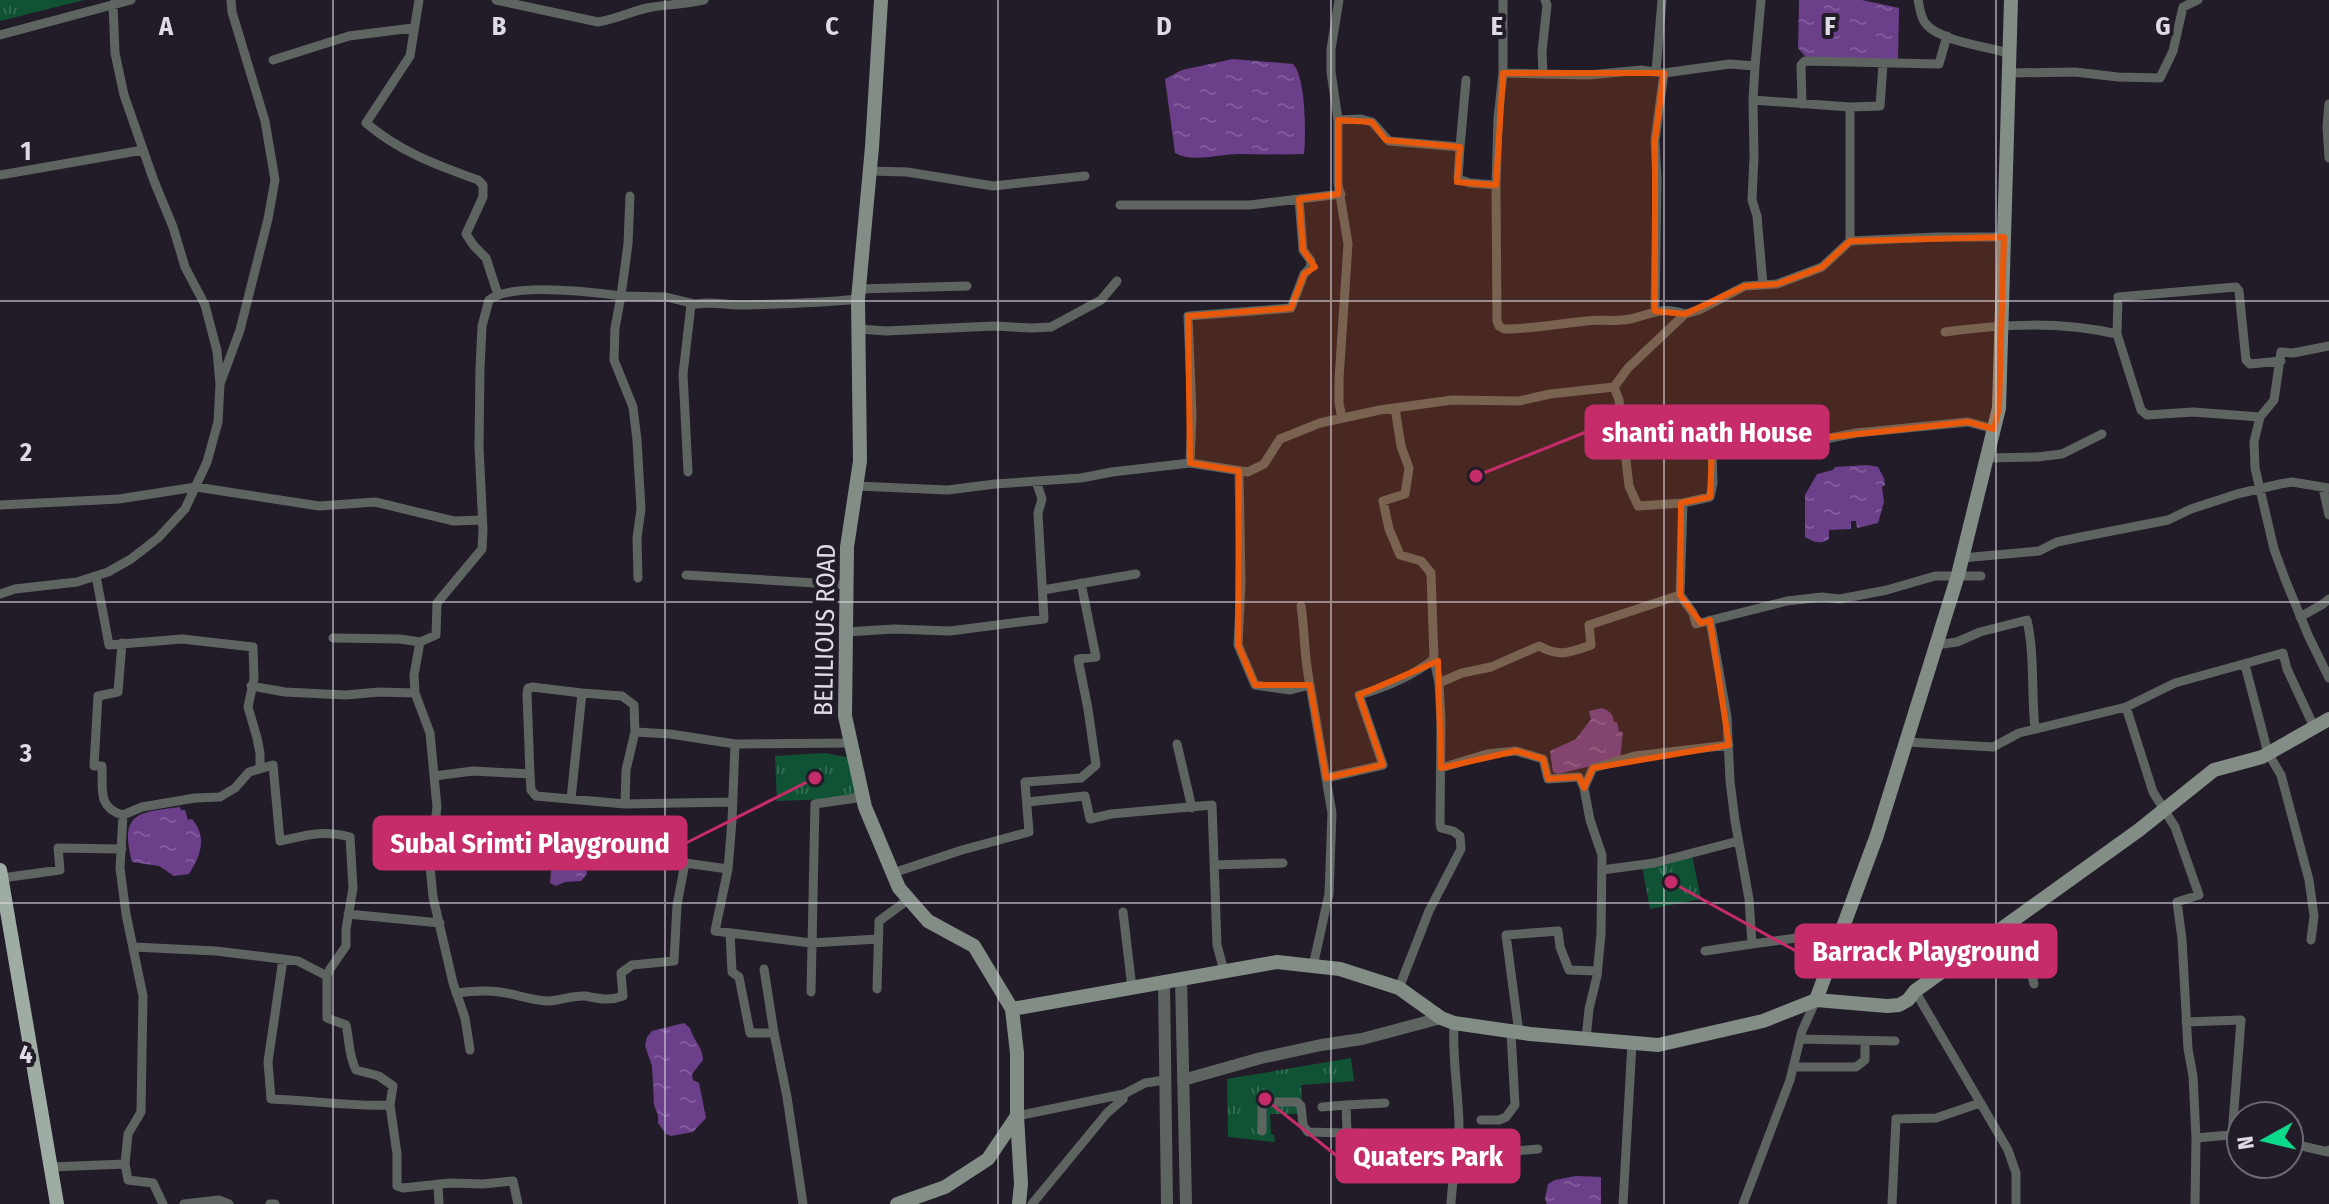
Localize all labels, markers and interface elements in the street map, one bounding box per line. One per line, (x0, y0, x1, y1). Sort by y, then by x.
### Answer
text: A (158, 11, 174, 42)
text: B (492, 11, 507, 42)
text: C (825, 11, 839, 42)
text: D (1156, 11, 1172, 42)
text: E (1491, 11, 1503, 42)
text: F (1824, 11, 1836, 42)
text: G (2155, 11, 2171, 42)
text: 1 (21, 136, 32, 167)
callout: shanti nath House (1586, 406, 1828, 458)
text: shanti nath House (1602, 416, 1812, 449)
text: 2 (19, 437, 32, 468)
street label: BELILIOUS ROAD (808, 544, 842, 716)
text: 3 (19, 738, 32, 769)
callout: Subal Srimti Playground (374, 817, 686, 869)
text: Subal Srimti Playground (390, 827, 670, 860)
callout: Barrack Playground (1796, 925, 2056, 977)
text: Barrack Playground (1812, 935, 2040, 968)
text: 4 (19, 1039, 33, 1070)
north arrow (2225, 1100, 2305, 1180)
callout: Quaters Park (1337, 1130, 1519, 1182)
text: N (2231, 1134, 2260, 1151)
text: Quaters Park (1353, 1140, 1504, 1173)

